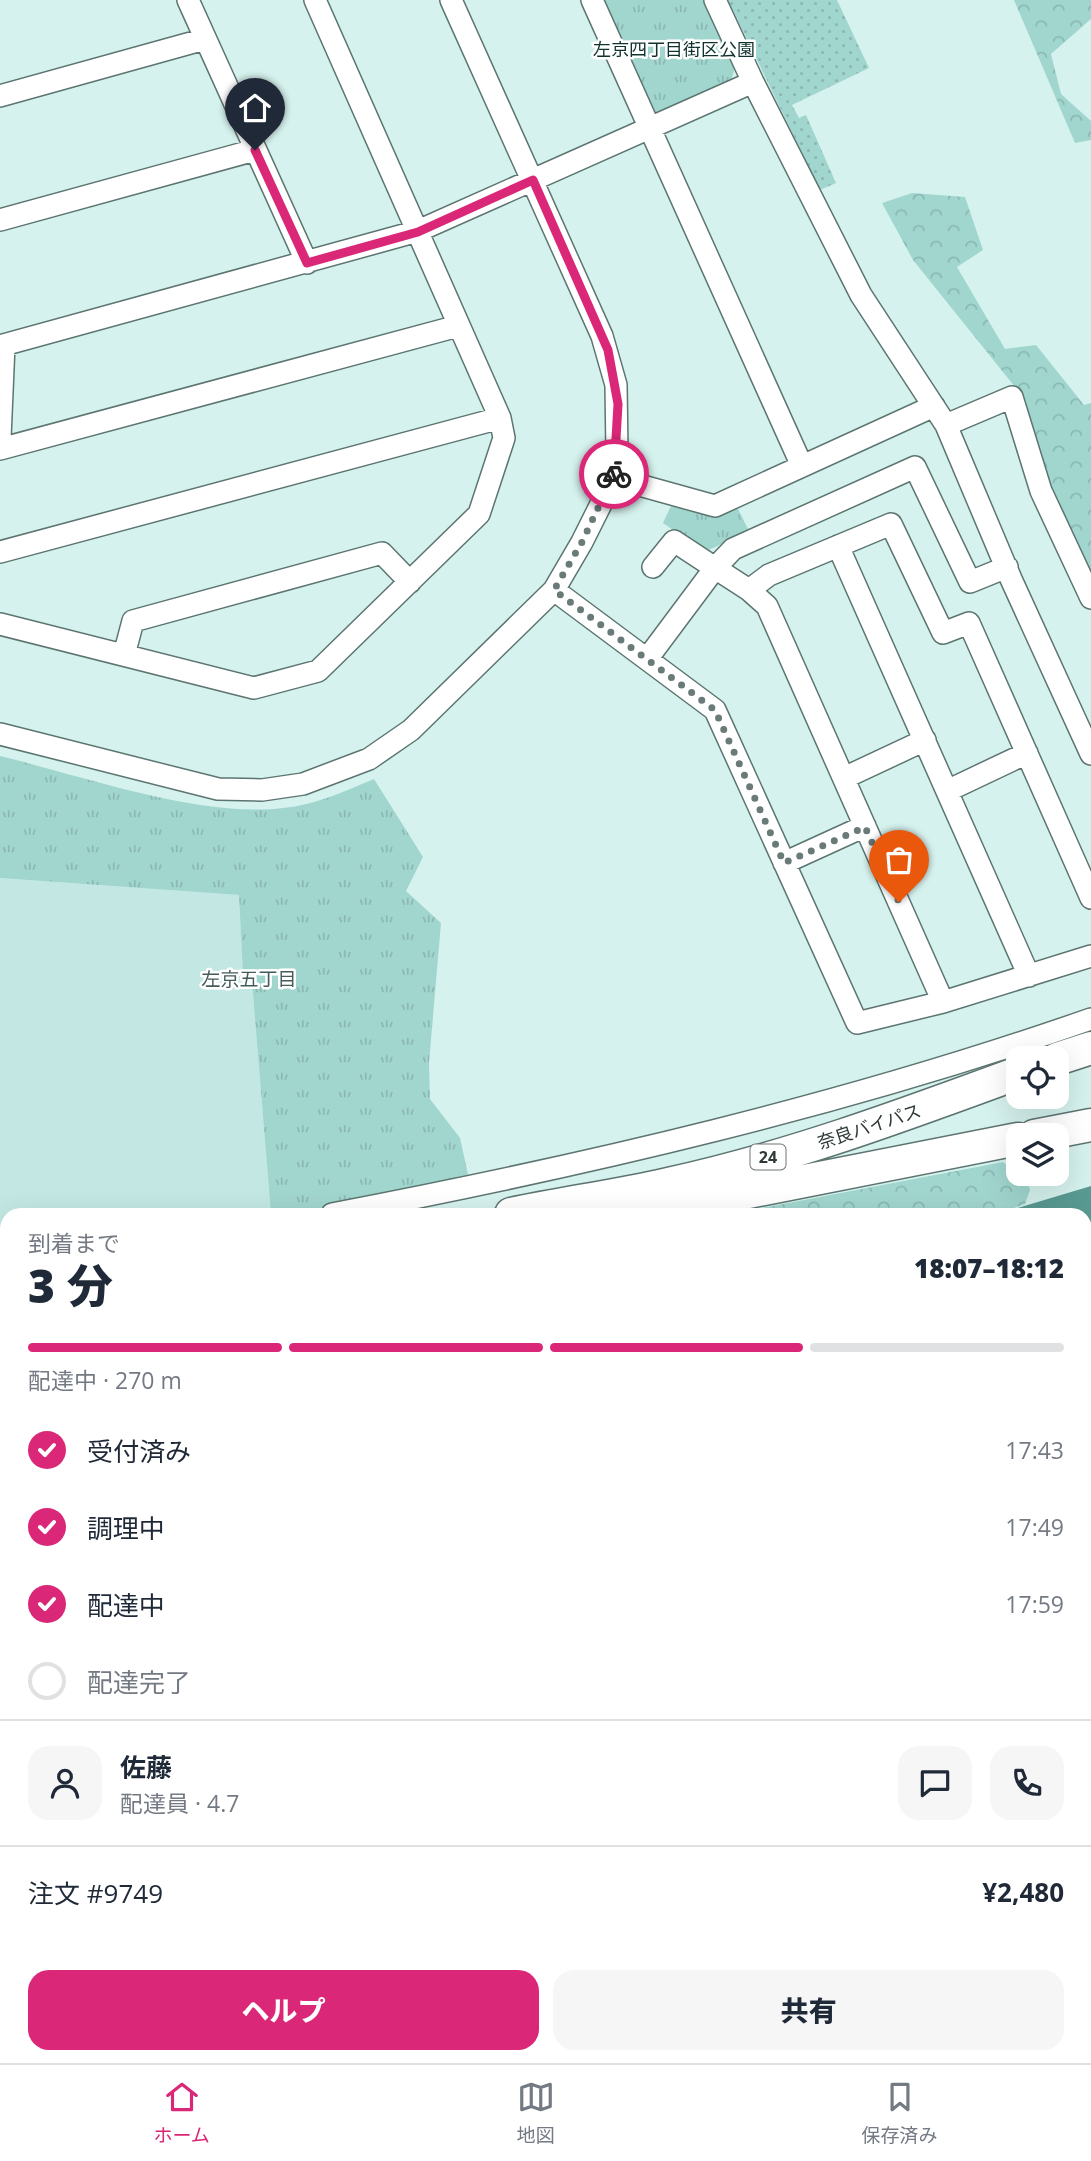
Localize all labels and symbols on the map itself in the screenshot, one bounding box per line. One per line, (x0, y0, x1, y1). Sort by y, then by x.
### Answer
park label: 左京四丁目街区公園 (593, 37, 755, 61)
pin (225, 78, 285, 150)
courier (579, 439, 649, 509)
pin (869, 830, 929, 902)
district label: 左京五丁目 (201, 966, 297, 992)
street label: 奈良バイパス (814, 1098, 924, 1154)
road number: 24 (750, 1144, 786, 1170)

